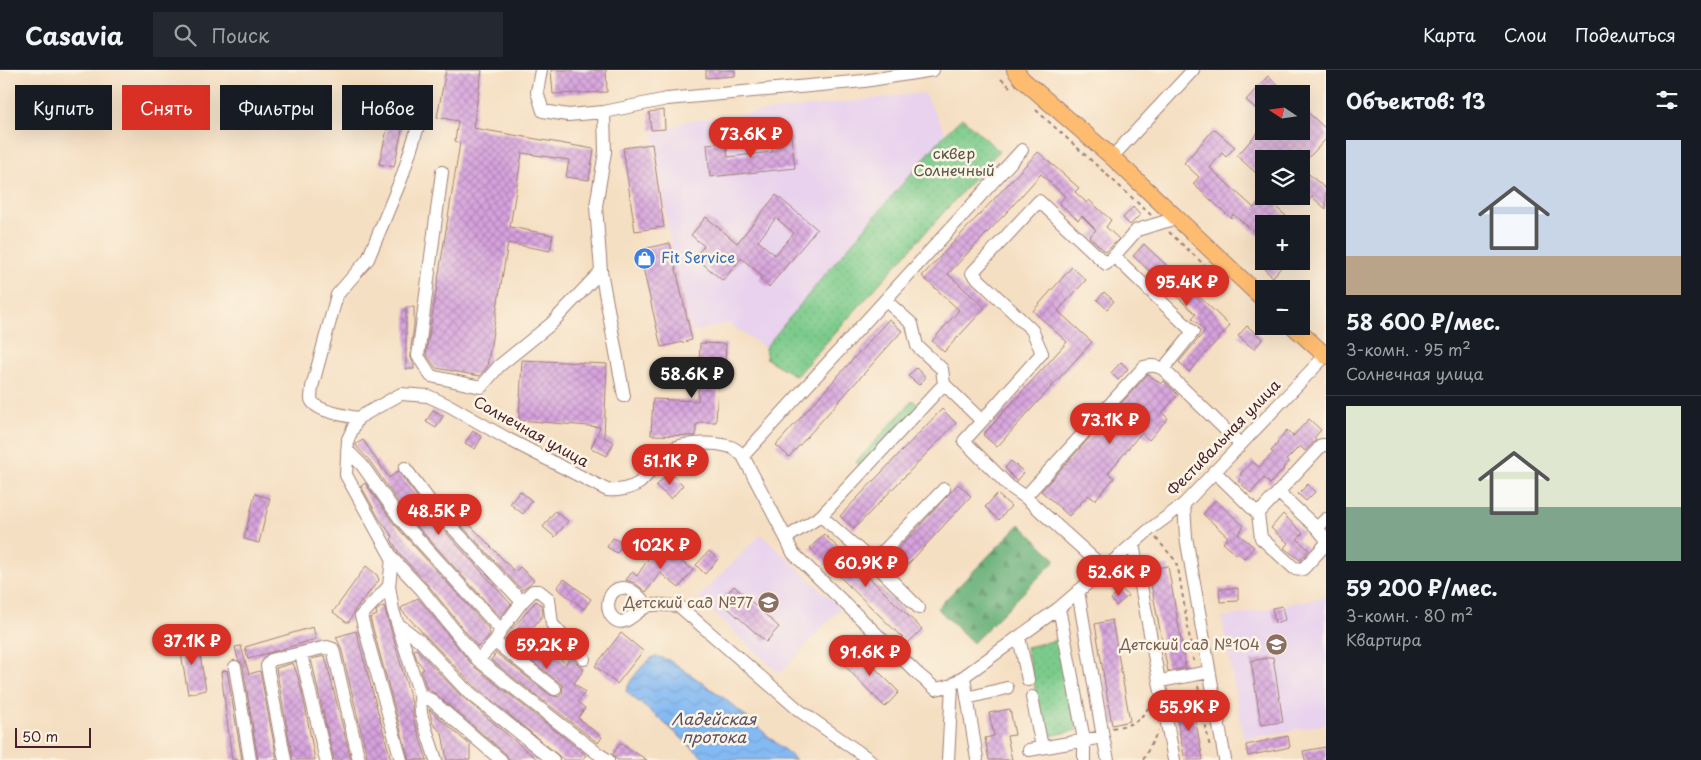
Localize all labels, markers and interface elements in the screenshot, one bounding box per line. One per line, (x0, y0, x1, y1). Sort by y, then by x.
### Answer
search box (153, 12, 503, 57)
text: Casavia (25, 17, 123, 53)
icon: search (171, 21, 199, 49)
text: Поиск (211, 21, 269, 49)
text: Карта (1423, 21, 1476, 48)
text: Слои (1504, 21, 1547, 48)
text: Поделиться (1575, 21, 1676, 48)
text: Объектов: 13 (1346, 84, 1486, 116)
chip: Купить (15, 85, 112, 130)
chip: Снять (122, 85, 210, 130)
chip: Фильтры (220, 85, 332, 130)
chip: Новое (342, 85, 433, 130)
north arrow (1255, 85, 1310, 140)
map controls (1255, 85, 1310, 335)
icon: filters (1653, 86, 1681, 114)
pin: 73.6K ₽ (705, 116, 797, 159)
text: 73.6K ₽ (720, 121, 782, 145)
park label: сквер Солнечный (913, 141, 995, 181)
button: layers (1255, 150, 1310, 205)
icon: home (1469, 173, 1559, 263)
button: + (1255, 215, 1310, 270)
place label: Fit Service (661, 245, 735, 268)
shop icon: Fit Service (633, 246, 657, 270)
pin: 95.4K ₽ (1141, 264, 1233, 307)
text: 95.4K ₽ (1156, 269, 1218, 293)
button: − (1255, 280, 1310, 335)
text: 58 600 ₽/мес. (1346, 305, 1500, 337)
text: 3-комн. · 95 m² (1346, 337, 1471, 361)
pin: 58.6K ₽ (646, 356, 738, 399)
text: 58.6K ₽ (660, 361, 724, 385)
text: Солнечная улица (1346, 361, 1484, 385)
street label: Фестивальная улица (1161, 373, 1285, 501)
street label: Солнечная улица (470, 389, 594, 472)
pin: 73.1K ₽ (1064, 402, 1156, 445)
text: 73.1K ₽ (1081, 407, 1139, 431)
icon: home (1469, 438, 1559, 528)
pin: 51.1K ₽ (624, 444, 716, 486)
text: 51.1K ₽ (643, 448, 697, 472)
pin: 48.5K ₽ (393, 494, 485, 536)
text: 48.5K ₽ (408, 498, 470, 522)
pin: 102K ₽ (620, 528, 702, 570)
text: 102K ₽ (632, 532, 690, 556)
pin: 60.9K ₽ (820, 546, 912, 588)
text: 60.9K ₽ (834, 550, 898, 574)
pin: 52.6K ₽ (1073, 554, 1165, 597)
text: 52.6K ₽ (1087, 559, 1151, 583)
text: 59 200 ₽/мес. (1346, 571, 1498, 603)
place label: Детский сад №77 (623, 590, 753, 613)
school or university icon: Детский сад №77 (757, 591, 781, 615)
text: 3-комн. · 80 m² (1346, 603, 1473, 627)
pin: 37.1K ₽ (146, 624, 238, 666)
text: Квартира (1346, 627, 1421, 651)
text: 37.1K ₽ (163, 628, 221, 652)
pin: 59.2K ₽ (501, 628, 593, 670)
text: 59.2K ₽ (516, 632, 578, 656)
place label: Детский сад №104 (1118, 632, 1260, 655)
school or university icon: Детский сад №104 (1264, 633, 1288, 657)
pin: 91.6K ₽ (824, 634, 916, 677)
text: 91.6K ₽ (840, 639, 900, 663)
pin: 55.9K ₽ (1143, 690, 1235, 732)
text: 55.9K ₽ (1159, 694, 1219, 718)
water label: Ладейская протока (672, 706, 758, 748)
scale bar (15, 725, 91, 748)
text: 50 m (22, 726, 58, 747)

